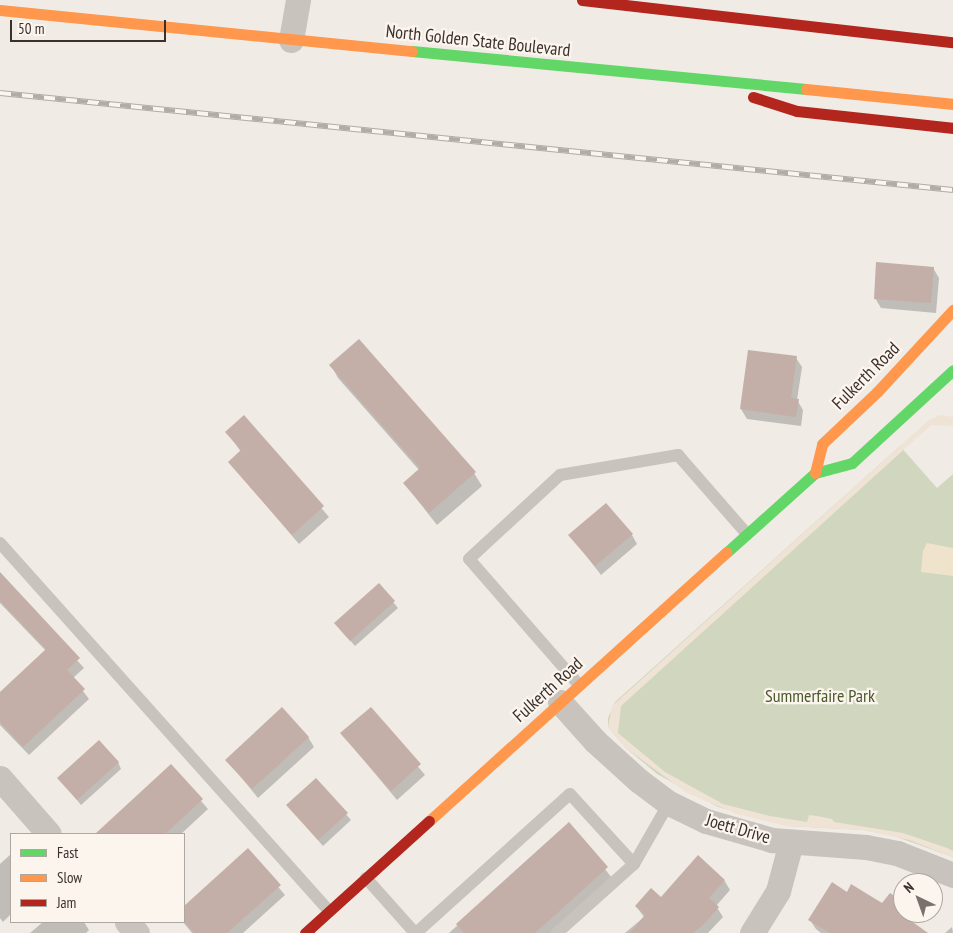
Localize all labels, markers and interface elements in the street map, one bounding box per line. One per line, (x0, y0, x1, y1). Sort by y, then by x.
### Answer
scale bar (12, 10, 169, 42)
text: 50 m (18, 19, 44, 38)
street label: North Golden State Boulevard (385, 21, 571, 61)
street label: Fulkerth Road (828, 338, 904, 414)
street label: Fulkerth Road (509, 653, 587, 727)
park label: Summerfaire Park (765, 685, 875, 707)
street label: Joett Drive (703, 810, 773, 848)
legend (10, 833, 185, 923)
text: Fast (57, 843, 78, 862)
text: Slow (57, 868, 82, 887)
north arrow (893, 873, 943, 923)
text: N (900, 878, 917, 897)
text: Jam (57, 893, 76, 912)

